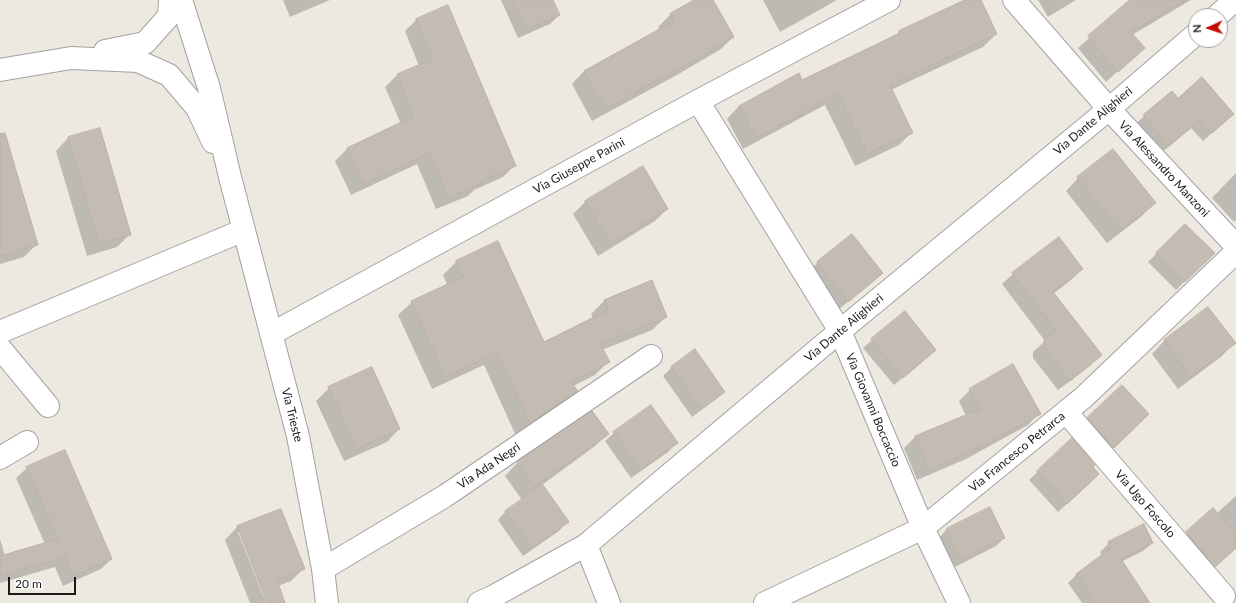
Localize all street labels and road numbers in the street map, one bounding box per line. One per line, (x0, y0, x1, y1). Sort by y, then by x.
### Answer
street label: Via Dante Alighieri (1051, 84, 1135, 158)
street label: Via Alessandro Manzoni (1116, 118, 1212, 220)
street label: Via Giuseppe Parini (531, 135, 627, 197)
street label: Via Dante Alighieri (802, 291, 886, 365)
street label: Via Giovanni Boccaccio (842, 351, 904, 469)
street label: Via Trieste (278, 386, 306, 444)
street label: Via Francesco Petrarca (966, 409, 1068, 495)
street label: Via Ada Negri (455, 440, 523, 492)
street label: Via Ugo Foscolo (1112, 467, 1178, 541)

